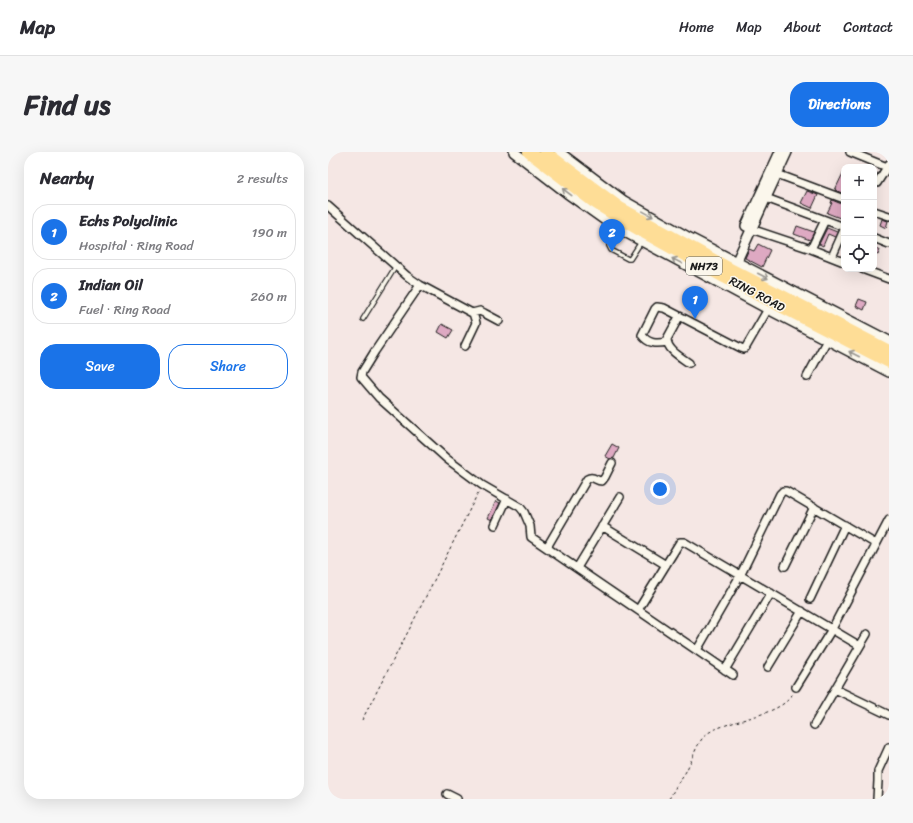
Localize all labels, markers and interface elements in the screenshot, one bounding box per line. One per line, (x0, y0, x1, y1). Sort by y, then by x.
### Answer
text: Map (20, 11, 55, 44)
text: Home (679, 15, 714, 40)
text: Map (736, 15, 762, 40)
text: About (784, 15, 821, 40)
text: Contact (843, 15, 893, 40)
text: Find us (24, 80, 111, 129)
button: Directions (790, 82, 889, 127)
text: Nearby (40, 163, 94, 193)
map controls (841, 164, 877, 272)
button: + (841, 164, 877, 200)
text: 2 results (237, 167, 288, 190)
one-way arrow (562, 188, 573, 197)
button: − (841, 200, 877, 236)
text: Echs Polyclinic (79, 208, 177, 234)
one-way arrow (642, 211, 654, 219)
pin: 2 (599, 219, 625, 252)
text: 1 (51, 221, 57, 244)
text: 190 m (252, 221, 287, 244)
text: Hospital · Ring Road (79, 234, 193, 257)
button: locate (841, 236, 877, 272)
one-way arrow (671, 256, 683, 264)
road number: NH73 (686, 257, 722, 275)
street label: RING ROAD (725, 270, 790, 318)
text: Indian Oil (79, 272, 143, 298)
one-way arrow (756, 272, 768, 280)
text: 2 (50, 285, 58, 308)
text: 260 m (251, 285, 287, 308)
pin: 1 (682, 286, 708, 319)
text: Fuel · Ring Road (79, 298, 170, 321)
button: Save (40, 344, 160, 389)
button: Share (168, 344, 288, 389)
one-way arrow (849, 350, 861, 357)
your location (650, 479, 670, 499)

